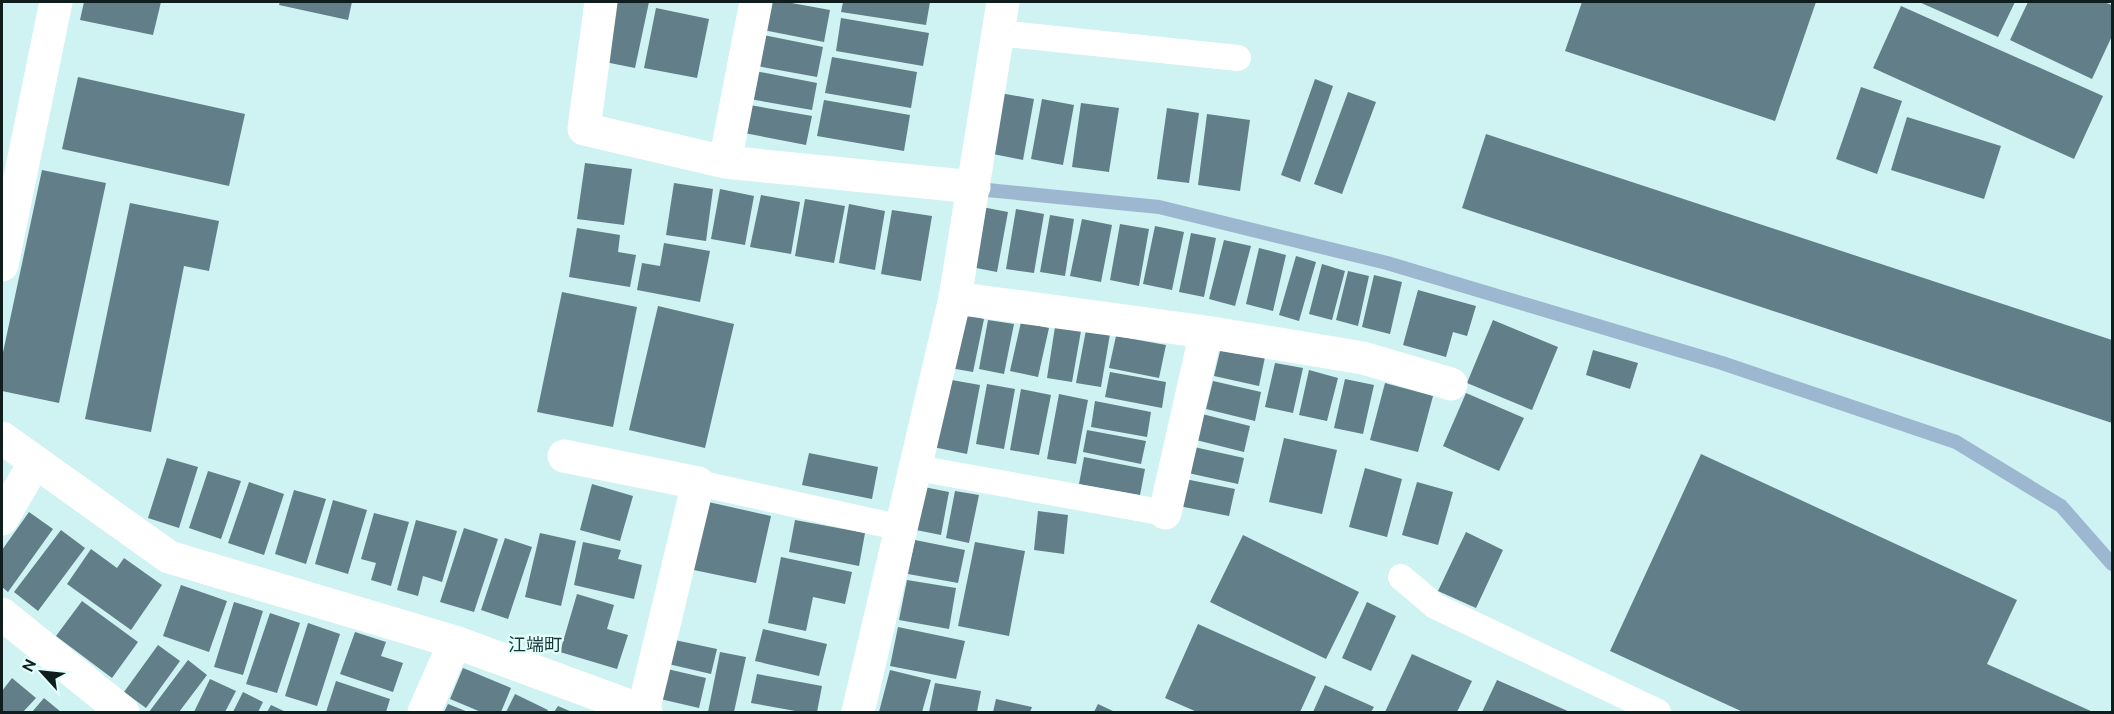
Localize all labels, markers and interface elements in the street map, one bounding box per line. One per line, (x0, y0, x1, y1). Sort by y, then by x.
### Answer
district label: 江端町 (508, 634, 562, 654)
north arrow (12, 642, 72, 702)
text: N (18, 656, 39, 675)

